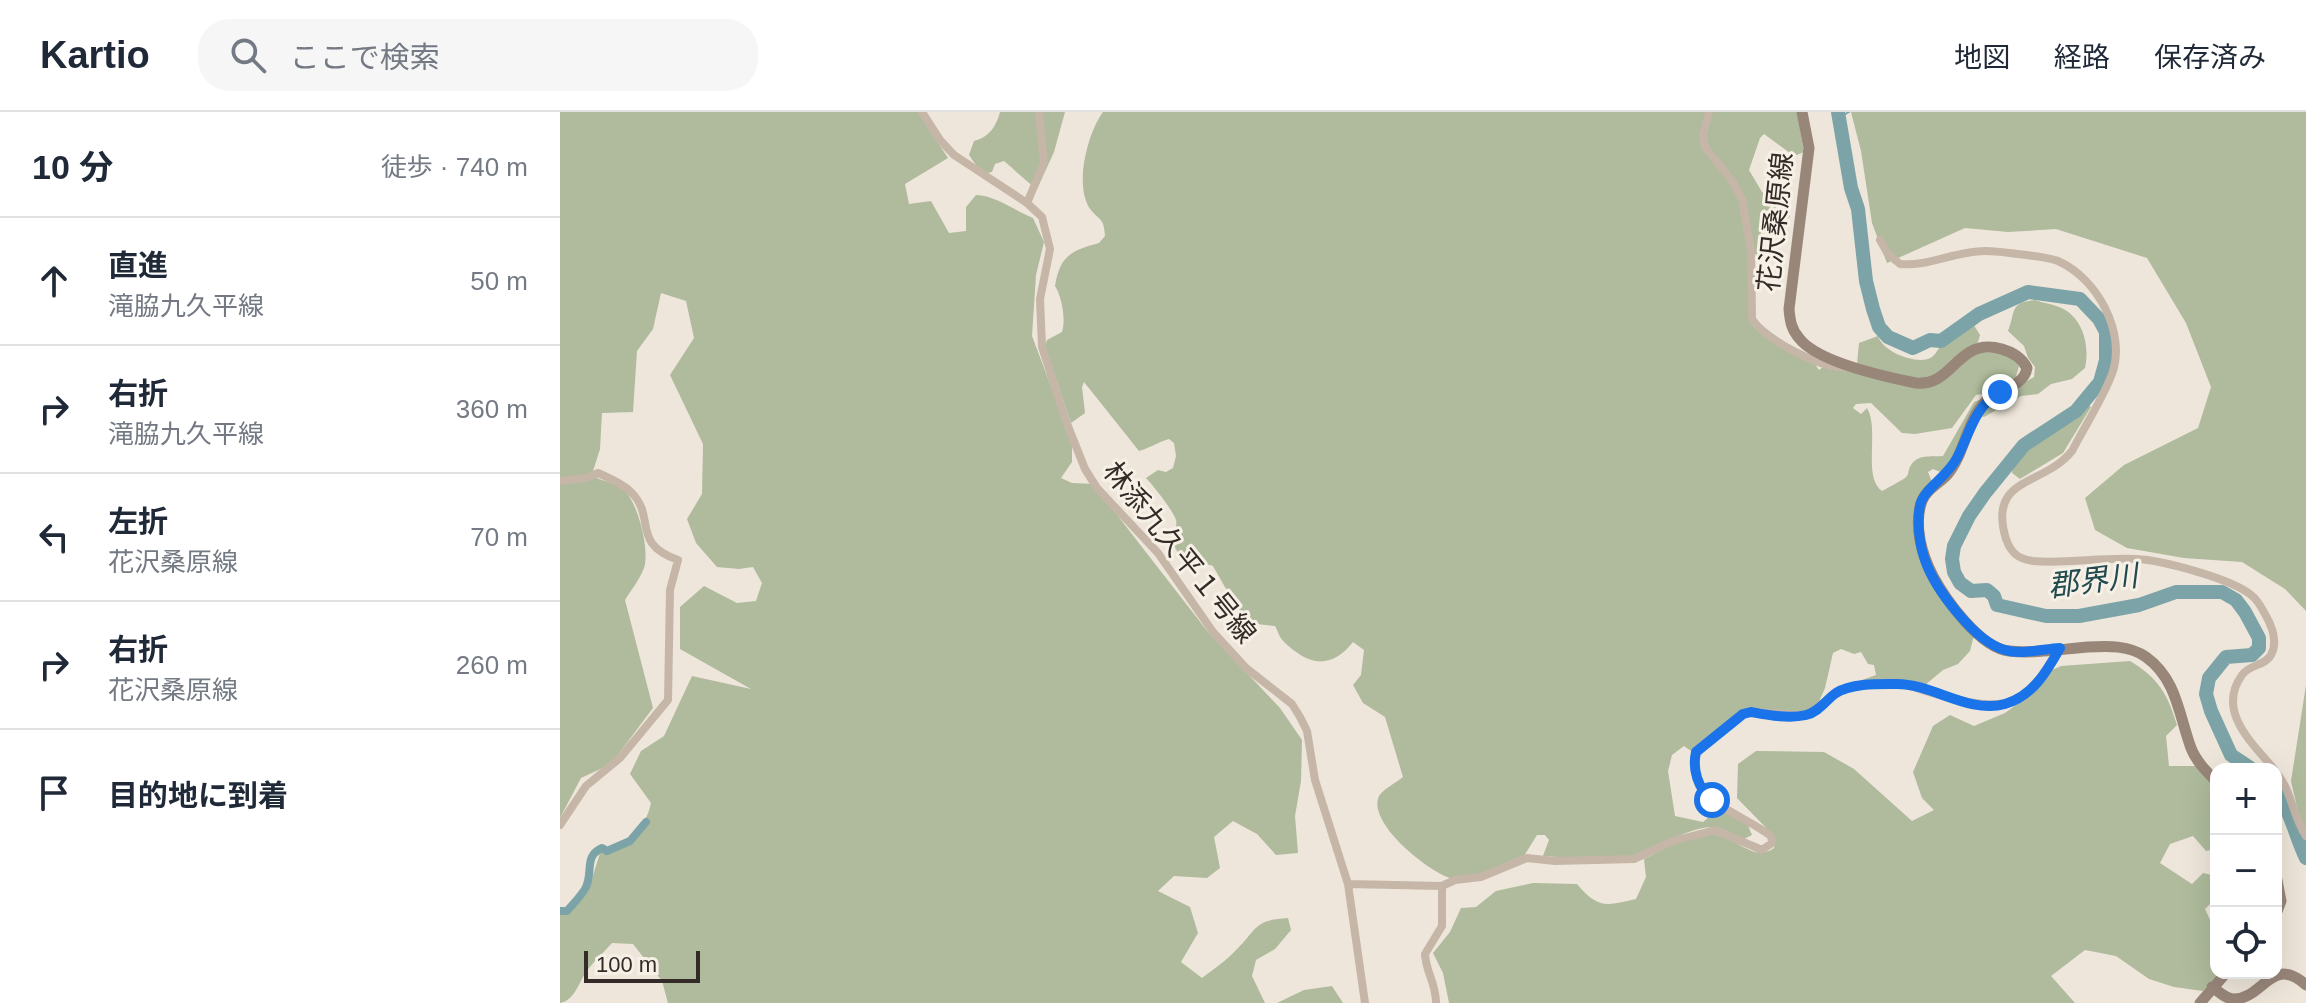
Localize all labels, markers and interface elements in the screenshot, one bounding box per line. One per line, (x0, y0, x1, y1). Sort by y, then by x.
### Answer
search box (198, 19, 758, 91)
icon: search (226, 33, 270, 77)
text: Kartio (40, 34, 150, 76)
text: ここで検索 (290, 41, 440, 74)
text: 地図 (1954, 42, 2010, 73)
text: 経路 (2054, 42, 2110, 73)
text: 保存済み (2154, 42, 2266, 73)
text: 10 分 (32, 148, 113, 186)
street label: 花沢桑原線 (1753, 151, 1798, 293)
text: 徒歩 · 740 m (381, 152, 528, 182)
text: 直進 (108, 249, 168, 282)
icon: ahead (32, 259, 76, 303)
text: 50 m (470, 266, 528, 296)
text: 滝脇九久平線 (108, 291, 264, 321)
route end (1982, 374, 2018, 410)
text: 右折 (108, 377, 168, 410)
icon: right (32, 387, 76, 431)
text: 360 m (456, 394, 528, 424)
text: 滝脇九久平線 (108, 419, 264, 449)
street label: 林添九久平１号線 (1097, 456, 1262, 649)
text: 左折 (108, 505, 168, 538)
icon: left (32, 515, 76, 559)
text: 70 m (470, 522, 528, 552)
text: 花沢桑原線 (108, 547, 238, 577)
water label: 郡界川 (2046, 558, 2143, 602)
text: 右折 (108, 633, 168, 666)
icon: right (32, 643, 76, 687)
text: 260 m (456, 650, 528, 680)
text: 花沢桑原線 (108, 675, 238, 705)
map controls (2210, 763, 2282, 979)
button: + (2210, 763, 2282, 835)
icon: arrive (32, 771, 76, 815)
text: 目的地に到着 (108, 779, 288, 812)
route start (1694, 782, 1730, 818)
button: − (2210, 835, 2282, 907)
button: locate (2210, 907, 2282, 979)
scale bar (584, 947, 700, 983)
text: 100 m (596, 952, 657, 977)

